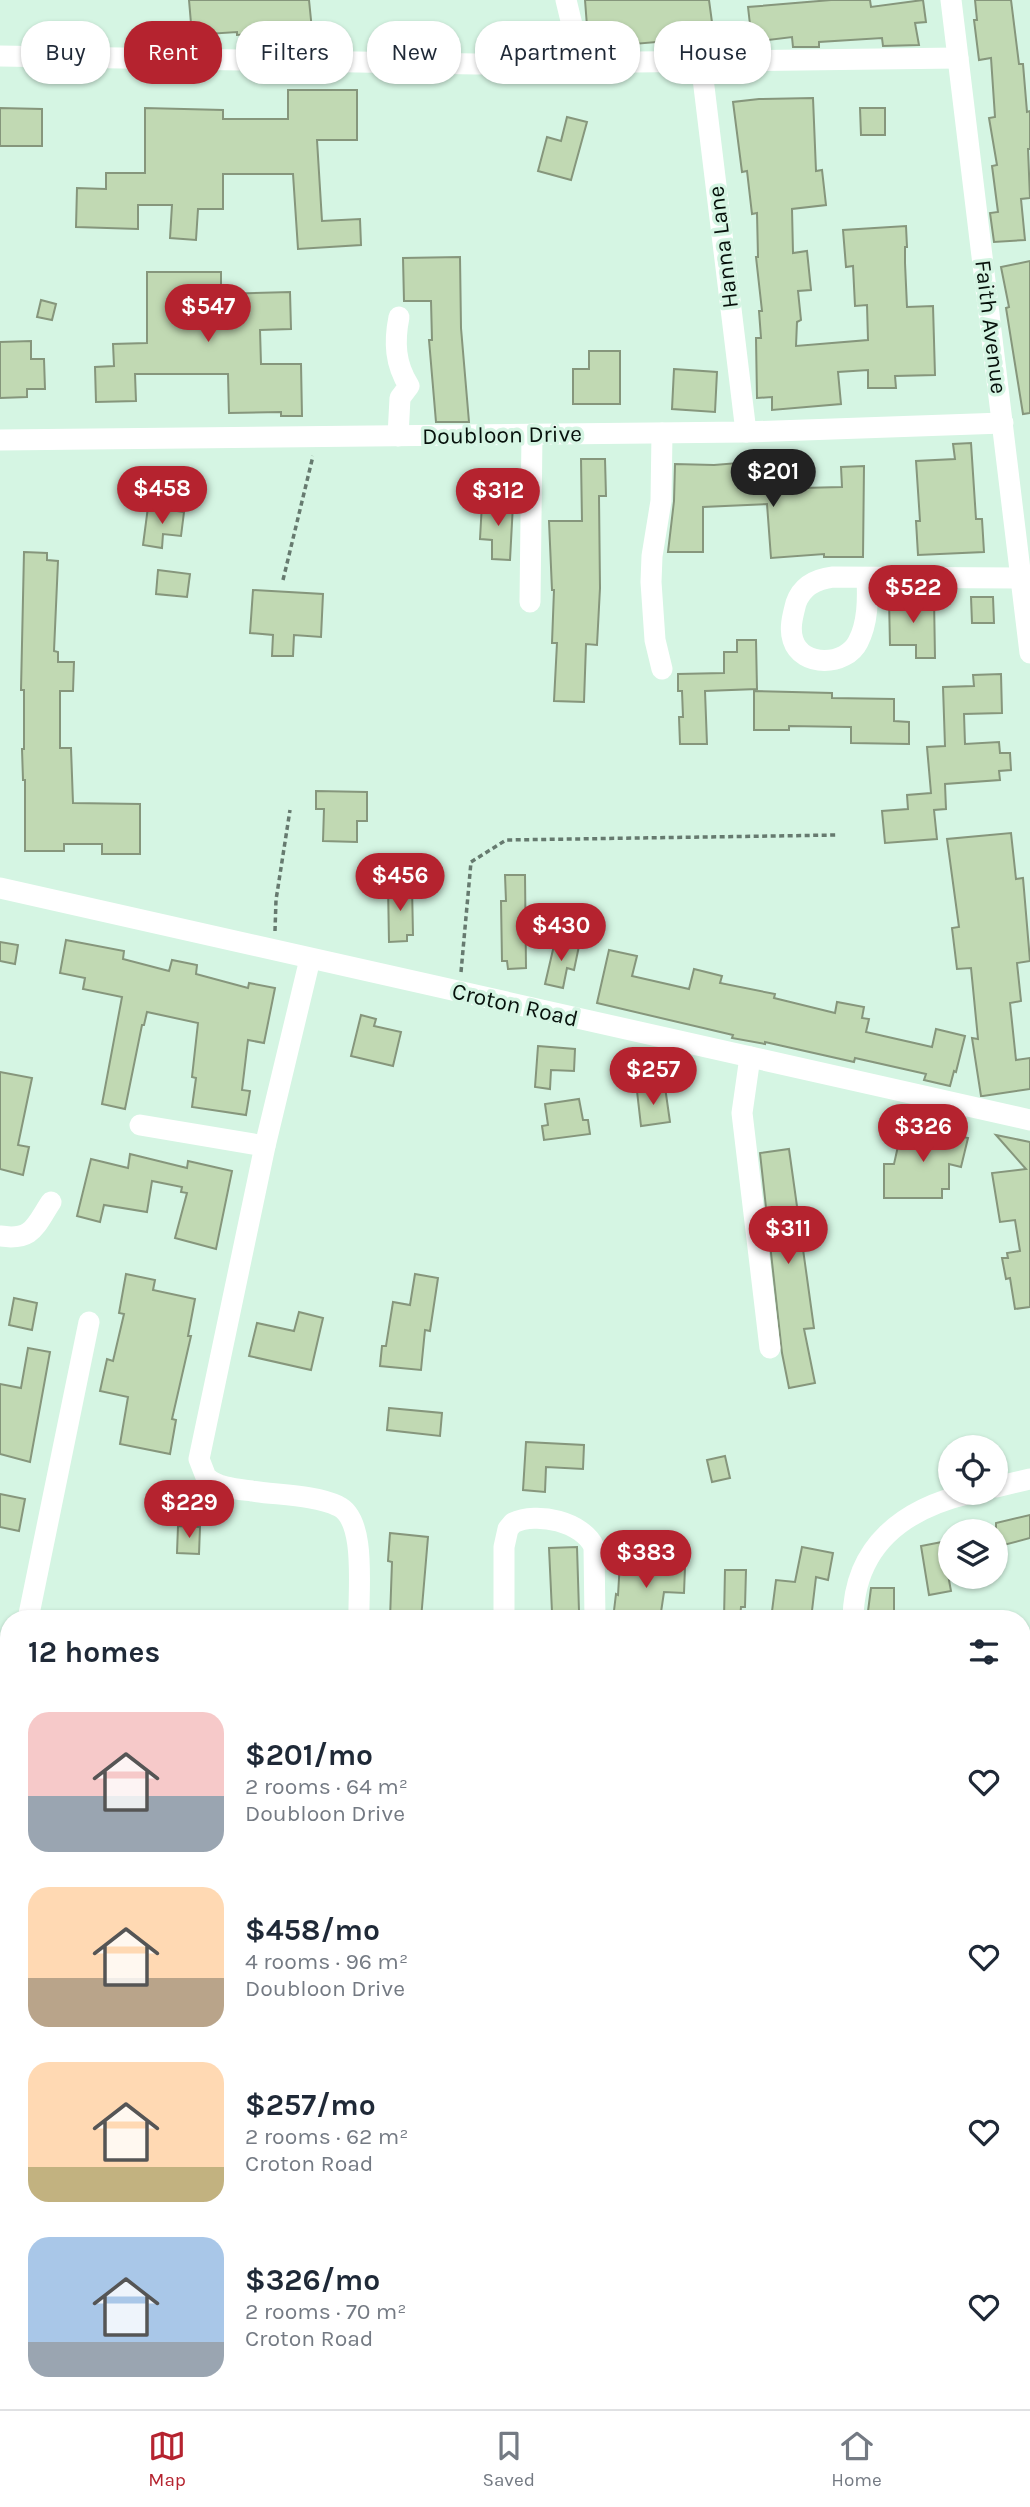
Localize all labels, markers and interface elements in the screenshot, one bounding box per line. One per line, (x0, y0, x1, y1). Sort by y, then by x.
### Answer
chip: Buy (21, 21, 110, 84)
chip: Rent (124, 21, 222, 84)
chip: Filters (236, 21, 353, 84)
chip: New (367, 21, 461, 84)
chip: Apartment (475, 21, 640, 84)
chip: House (654, 21, 771, 84)
street label: Hanna Lane (702, 184, 744, 310)
street label: Faith Avenue (969, 259, 1013, 395)
pin: $547 (167, 284, 249, 344)
text: $547 (181, 293, 235, 320)
street label: Doubloon Drive (422, 420, 582, 450)
pin: $201 (732, 449, 814, 509)
text: $201 (747, 458, 799, 485)
pin: $458 (121, 466, 203, 526)
pin: $312 (457, 468, 539, 528)
text: $458 (133, 475, 191, 502)
text: $312 (472, 477, 524, 504)
pin: $522 (872, 566, 954, 625)
text: $522 (884, 574, 942, 601)
pin: $456 (359, 853, 441, 913)
text: $456 (372, 862, 428, 889)
pin: $430 (520, 904, 602, 963)
text: $430 (532, 912, 590, 939)
street label: Croton Road (449, 977, 581, 1033)
pin: $257 (612, 1048, 694, 1107)
text: $257 (626, 1056, 680, 1083)
pin: $326 (882, 1104, 964, 1164)
text: $326 (894, 1113, 952, 1140)
pin: $311 (747, 1206, 829, 1266)
text: $311 (765, 1215, 811, 1242)
map controls (938, 1435, 1008, 1589)
button: locate (938, 1435, 1008, 1505)
pin: $229 (148, 1480, 230, 1540)
text: $229 (160, 1489, 218, 1516)
button: layers (938, 1519, 1008, 1589)
pin: $383 (605, 1530, 687, 1590)
text: $383 (616, 1539, 676, 1566)
icon: filters (965, 1633, 1003, 1671)
text: 12 homes (28, 1634, 160, 1670)
text: $201/mo (245, 1737, 373, 1773)
icon: home (84, 1740, 168, 1824)
icon: heart (965, 1763, 1003, 1801)
text: 2 rooms · 64 m² (245, 1773, 408, 1800)
text: Doubloon Drive (245, 1800, 405, 1827)
text: $458/mo (245, 1912, 380, 1948)
icon: home (84, 1915, 168, 1999)
icon: heart (965, 1938, 1003, 1976)
text: 4 rooms · 96 m² (245, 1948, 408, 1975)
text: Doubloon Drive (245, 1975, 405, 2002)
text: $257/mo (245, 2087, 376, 2123)
icon: home (84, 2090, 168, 2174)
icon: heart (965, 2113, 1003, 2151)
text: 2 rooms · 62 m² (245, 2123, 409, 2150)
text: Croton Road (245, 2150, 374, 2177)
text: $326/mo (245, 2262, 380, 2298)
icon: home (84, 2265, 168, 2349)
icon: heart (965, 2288, 1003, 2326)
text: 2 rooms · 70 m² (245, 2298, 407, 2325)
text: Croton Road (245, 2325, 374, 2352)
tab: Map (148, 2427, 186, 2491)
tab: Saved (482, 2427, 535, 2491)
tab: Home (831, 2427, 882, 2491)

